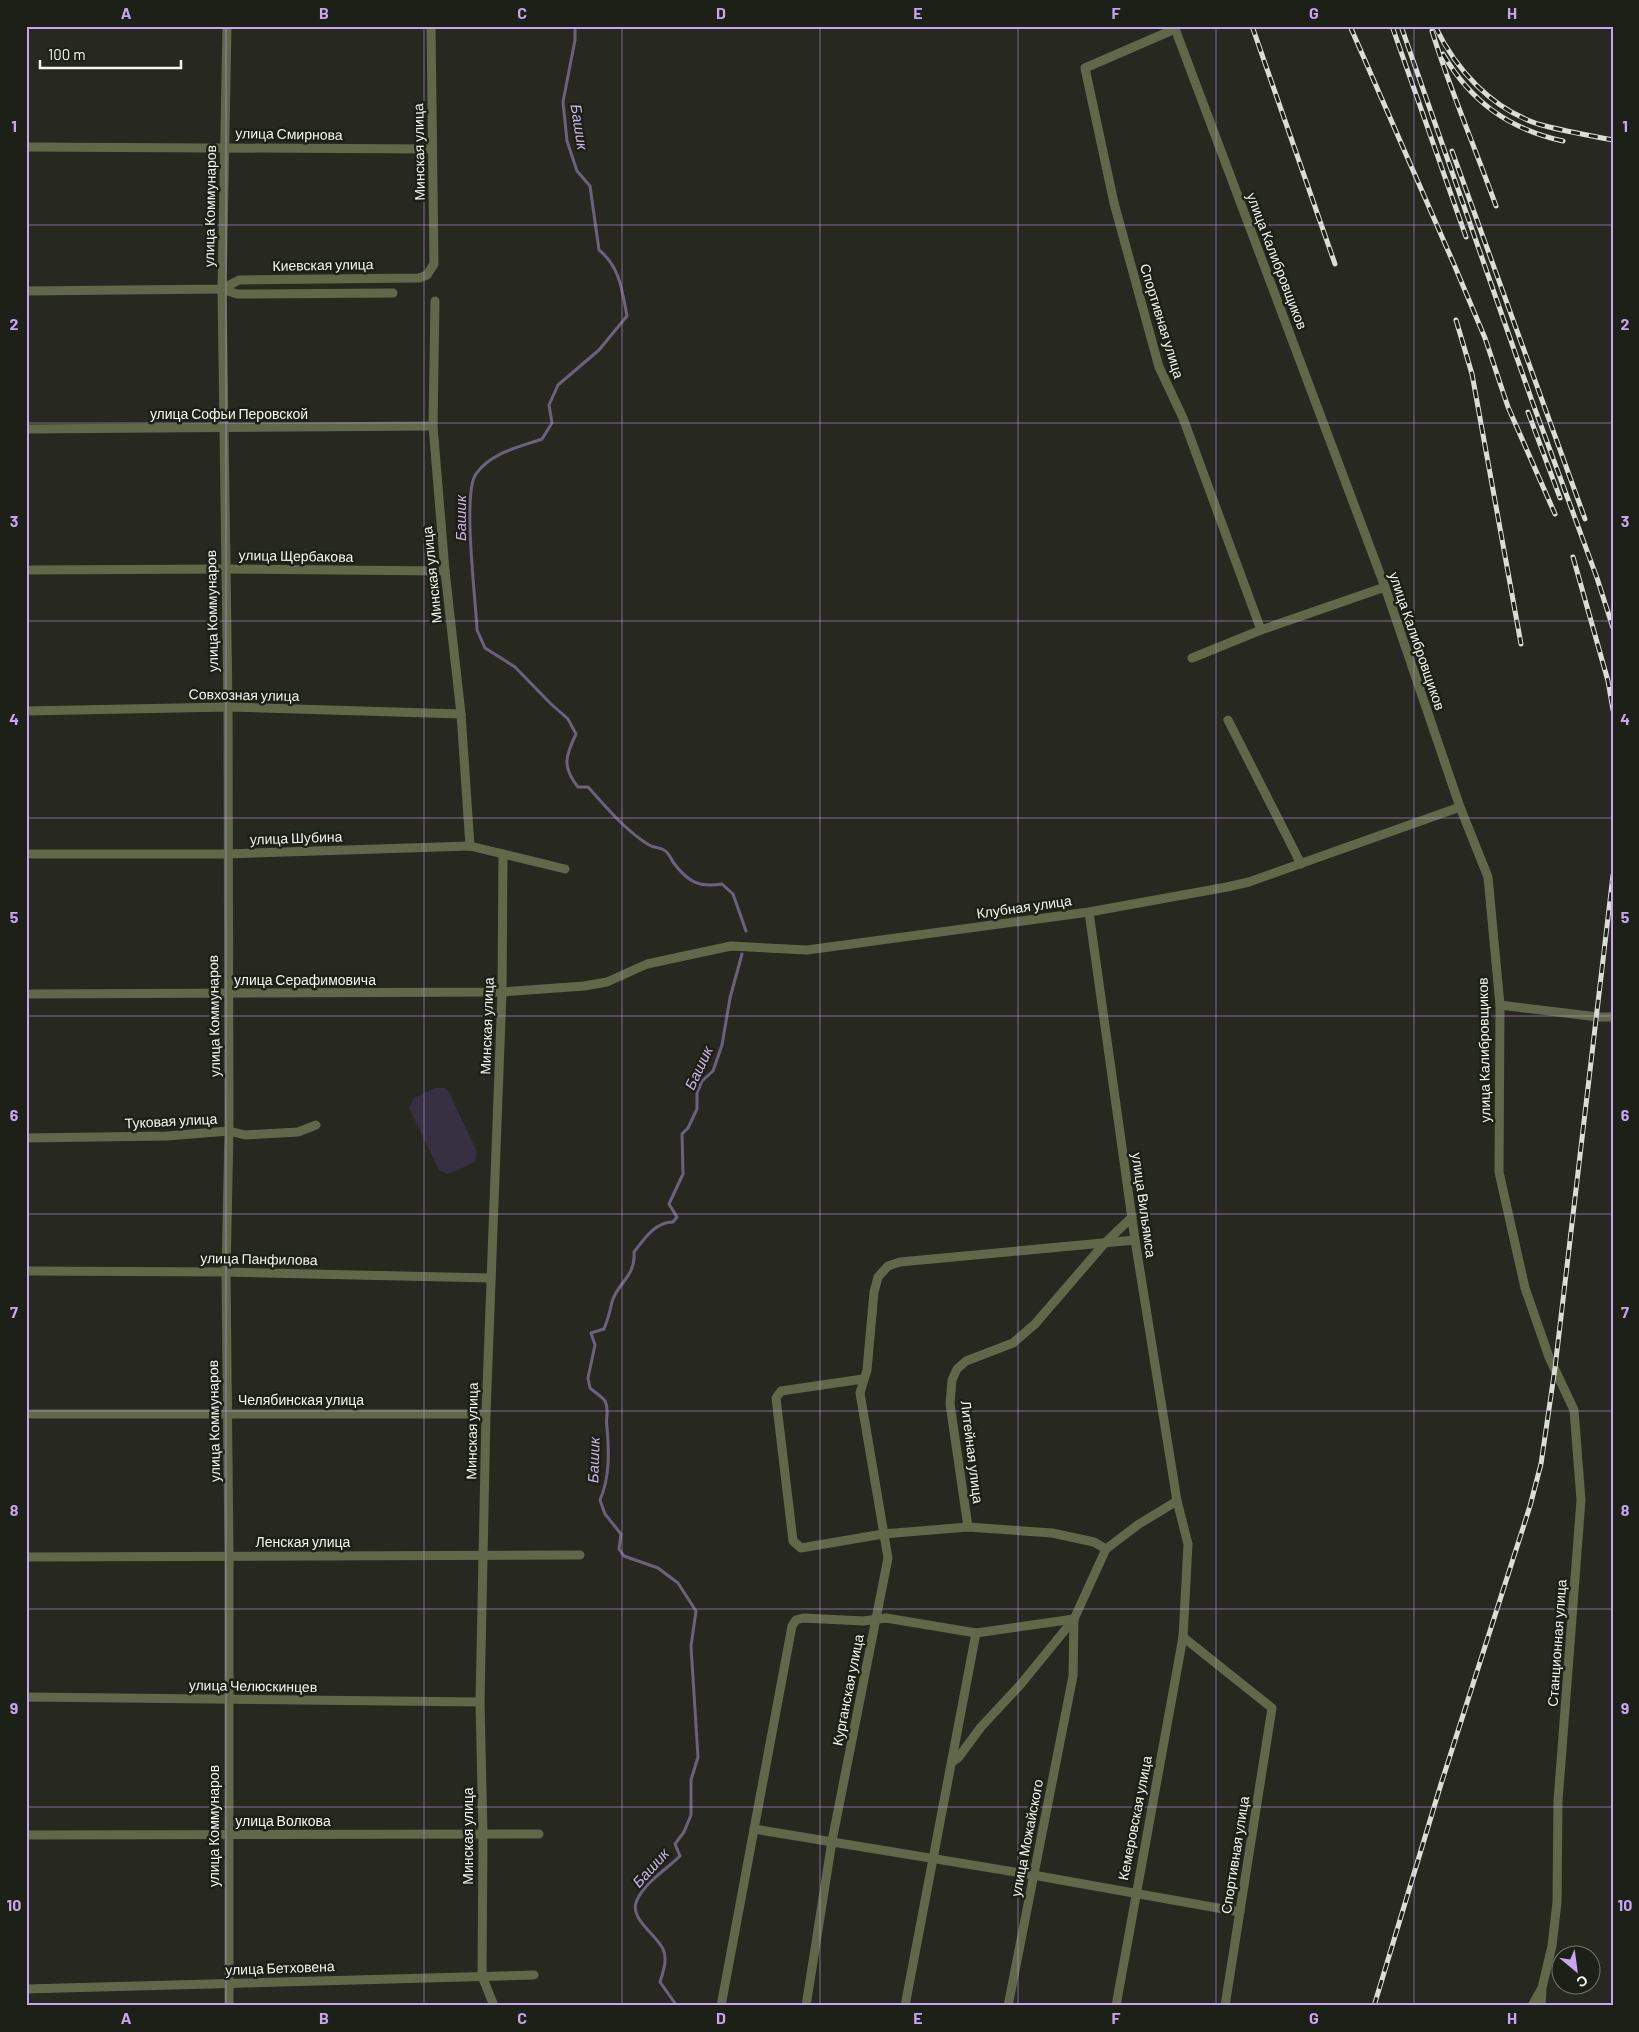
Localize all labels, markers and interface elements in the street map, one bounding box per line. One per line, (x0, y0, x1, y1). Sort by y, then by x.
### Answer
text: A (121, 3, 132, 22)
text: B (319, 3, 329, 22)
text: C (517, 3, 527, 22)
text: D (716, 3, 726, 22)
text: E (913, 3, 923, 22)
text: F (1112, 3, 1121, 22)
text: G (1309, 3, 1319, 22)
text: H (1507, 3, 1517, 22)
scale bar (40, 38, 181, 70)
text: 100 m (48, 45, 86, 63)
street label: Минская улица (409, 103, 428, 201)
water label: Башик (568, 103, 593, 152)
text: 1 (11, 116, 17, 135)
text: 1 (1622, 116, 1628, 135)
street label: улица Смирнова (235, 124, 343, 143)
street label: улица Коммунаров (200, 145, 219, 267)
street label: улица Калибровщиков (1244, 190, 1311, 332)
street label: Киевская улица (272, 255, 374, 274)
street label: Спортивная улица (1137, 261, 1188, 380)
text: 2 (10, 314, 19, 333)
text: 2 (1621, 314, 1630, 333)
street label: улица Софьи Перовской (150, 405, 308, 422)
water label: Башик (451, 494, 469, 541)
text: 3 (10, 511, 18, 530)
text: 3 (1621, 511, 1629, 530)
street label: Минская улица (418, 526, 445, 624)
street label: улица Щербакова (239, 546, 354, 565)
street label: улица Коммунаров (202, 550, 221, 672)
street label: улица Калибровщиков (1386, 569, 1449, 712)
street label: Совхозная улица (189, 685, 300, 704)
text: 4 (9, 709, 19, 728)
text: 4 (1620, 709, 1630, 728)
street label: улица Шубина (249, 827, 343, 848)
street label: Клубная улица (975, 891, 1073, 922)
text: 5 (10, 907, 19, 926)
text: 5 (1621, 907, 1630, 926)
street label: улица Коммунаров (204, 955, 223, 1077)
street label: улица Серафимовича (234, 971, 376, 988)
street label: Минская улица (476, 977, 497, 1075)
street label: улица Калибровщиков (1474, 977, 1493, 1123)
water label: Башик (680, 1042, 716, 1092)
text: 6 (10, 1105, 19, 1124)
text: 6 (1621, 1105, 1630, 1124)
street label: Туковая улица (124, 1110, 218, 1131)
street label: улица Вильямса (1129, 1151, 1160, 1259)
street label: улица Панфилова (200, 1249, 318, 1268)
text: 7 (10, 1302, 18, 1321)
text: 7 (1621, 1302, 1629, 1321)
street label: улица Коммунаров (204, 1360, 223, 1482)
street label: Минская улица (462, 1382, 481, 1480)
street label: Челябинская улица (238, 1391, 364, 1408)
street label: Литейная улица (958, 1400, 987, 1504)
water label: Башик (583, 1436, 603, 1483)
text: 8 (10, 1500, 19, 1519)
text: 8 (1621, 1500, 1630, 1519)
street label: Ленская улица (256, 1533, 351, 1550)
street label: Станционная улица (1544, 1579, 1569, 1707)
street label: Курганская улица (828, 1633, 867, 1747)
street label: улица Челюскинцев (189, 1676, 317, 1695)
text: 9 (10, 1698, 18, 1717)
text: 9 (1621, 1698, 1629, 1717)
street label: Кемеровская улица (1114, 1754, 1155, 1882)
street label: улица Коммунаров (205, 1765, 222, 1887)
street label: улица Можайского (1007, 1777, 1046, 1898)
street label: Минская улица (459, 1787, 476, 1885)
street label: Спортивная улица (1217, 1795, 1252, 1915)
street label: улица Волкова (235, 1812, 331, 1829)
water label: Башик (628, 1844, 673, 1890)
text: 10 (7, 1895, 21, 1914)
text: 10 (1618, 1895, 1632, 1914)
north arrow (1552, 1944, 1602, 1994)
street label: улица Бетховена (225, 1957, 335, 1978)
text: С (1574, 1972, 1591, 1992)
text: A (121, 2008, 132, 2027)
text: B (319, 2008, 329, 2027)
text: C (517, 2008, 527, 2027)
text: D (716, 2008, 726, 2027)
text: E (913, 2008, 923, 2027)
text: F (1112, 2008, 1121, 2027)
text: G (1309, 2008, 1319, 2027)
text: H (1507, 2008, 1517, 2027)

